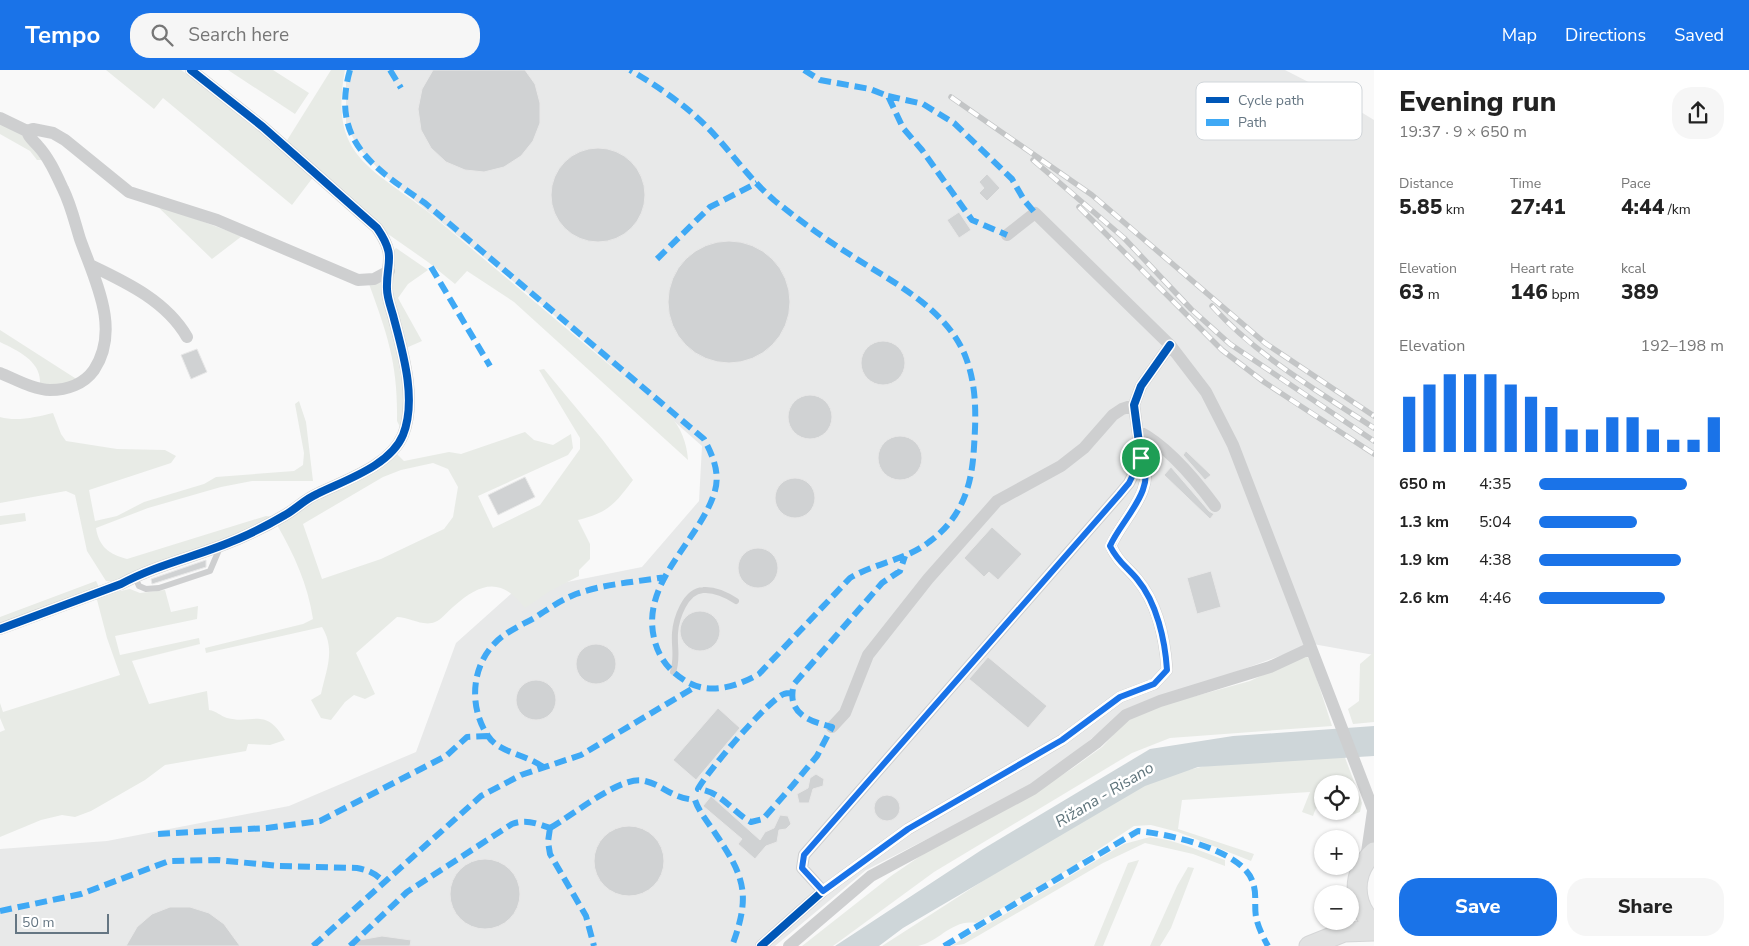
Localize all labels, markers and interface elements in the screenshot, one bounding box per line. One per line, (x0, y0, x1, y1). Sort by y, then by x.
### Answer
search box (130, 13, 480, 58)
text: Tempo (25, 19, 100, 51)
icon: search (148, 21, 176, 49)
text: Search here (188, 22, 289, 48)
text: Map (1502, 23, 1537, 47)
text: Directions (1565, 23, 1646, 47)
text: Saved (1674, 23, 1724, 47)
legend (1196, 82, 1362, 140)
text: Evening run (1399, 83, 1556, 121)
button: share (1672, 87, 1724, 139)
text: Cycle path (1238, 91, 1304, 110)
text: Path (1238, 113, 1267, 132)
text: 19:37 · 9 × 650 m (1399, 121, 1527, 143)
text: Distance (1399, 174, 1453, 193)
text: Time (1510, 174, 1541, 193)
text: Pace (1621, 174, 1651, 193)
text: 5.85 (1399, 193, 1442, 221)
text: 27:41 (1510, 193, 1566, 221)
text: 4:44 (1621, 193, 1664, 221)
text: km (1442, 200, 1465, 219)
text: /km (1664, 200, 1691, 219)
text: Elevation (1399, 259, 1457, 278)
text: Heart rate (1510, 259, 1574, 278)
text: kcal (1621, 259, 1646, 278)
text: 63 (1399, 278, 1424, 306)
text: 146 (1510, 278, 1548, 306)
text: 389 (1621, 278, 1659, 306)
text: m (1424, 285, 1440, 304)
text: bpm (1548, 285, 1580, 304)
text: Elevation (1399, 335, 1465, 357)
text: 192–198 m (1641, 335, 1724, 357)
pin (1120, 437, 1162, 479)
icon: arrive (1127, 444, 1155, 472)
text: 650 m (1399, 473, 1446, 495)
text: 4:35 (1479, 473, 1511, 495)
text: 1.3 km (1399, 511, 1449, 533)
text: 5:04 (1479, 511, 1511, 533)
text: 1.9 km (1399, 549, 1449, 571)
text: 4:38 (1479, 549, 1511, 571)
text: 2.6 km (1399, 587, 1449, 609)
text: 4:46 (1479, 587, 1511, 609)
water label: Rižana - Risano (1051, 757, 1158, 833)
map controls (1314, 775, 1359, 930)
button: locate (1314, 775, 1359, 820)
button: + (1314, 830, 1359, 875)
button: Save (1399, 878, 1557, 936)
button: Share (1567, 878, 1724, 936)
button: − (1314, 885, 1359, 930)
scale bar (15, 911, 109, 934)
text: 50 m (22, 913, 54, 932)

